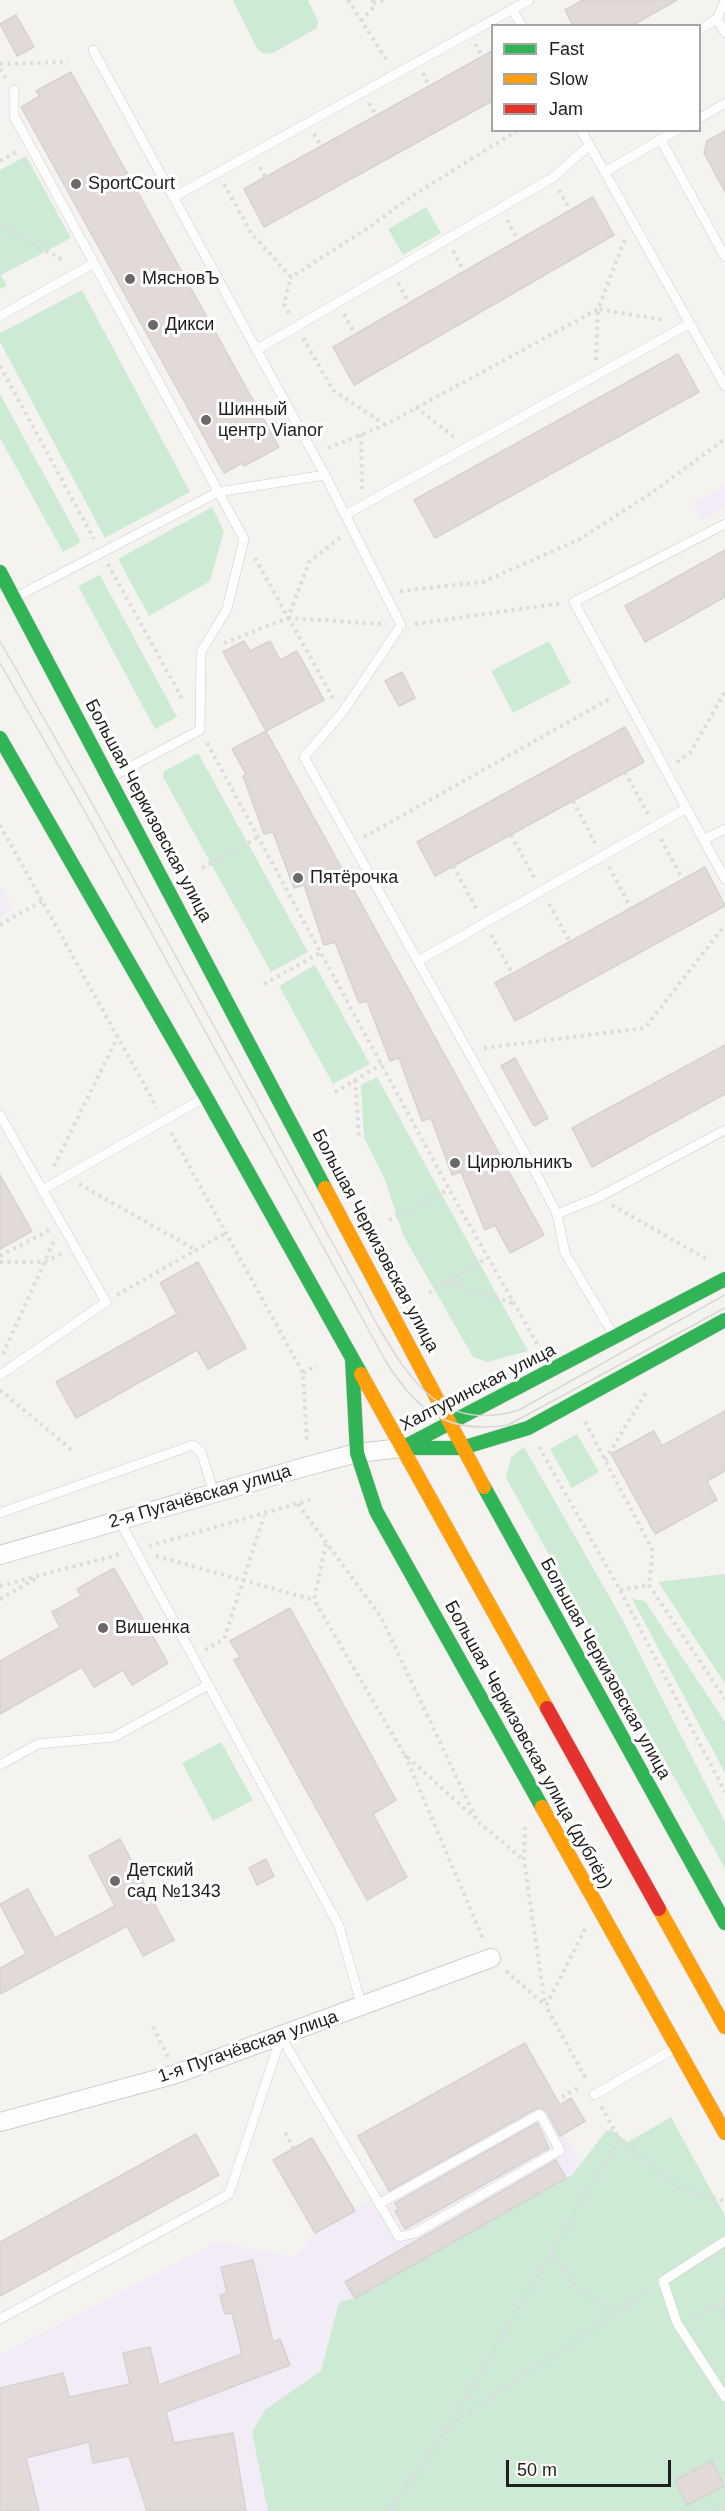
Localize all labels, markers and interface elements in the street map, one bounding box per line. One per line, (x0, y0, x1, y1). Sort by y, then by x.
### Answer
legend (491, 24, 701, 132)
text: Fast (549, 39, 584, 59)
text: Slow (549, 69, 588, 89)
text: Jam (549, 99, 583, 119)
place label: SportCourt (88, 173, 175, 195)
marker: SportCourt (69, 177, 83, 191)
place label: МясновЪ (142, 268, 220, 290)
marker: МясновЪ (123, 272, 137, 286)
place label: Дикси (165, 314, 214, 336)
marker: Дикси (146, 318, 160, 332)
place label: Шинный центр Vianor (218, 399, 323, 442)
marker: Шинный центр Vianor (199, 413, 213, 427)
street label: Большая Черкизовская улица (80, 696, 216, 926)
place label: Пятёрочка (310, 867, 398, 889)
marker: Пятёрочка (291, 871, 305, 885)
street label: Большая Черкизовская улица (307, 1126, 443, 1356)
place label: Цирюльникъ (467, 1152, 572, 1174)
marker: Цирюльникъ (448, 1156, 462, 1170)
street label: Халтуринская улица (397, 1339, 559, 1437)
street label: 2-я Пугачёвская улица (106, 1461, 294, 1533)
street label: Большая Черкизовская улица (535, 1555, 675, 1783)
street label: Большая Черкизовская улица (дублёр) (440, 1597, 616, 1893)
place label: Вишенка (115, 1617, 190, 1639)
marker: Вишенка (96, 1621, 110, 1635)
place label: Детский сад №1343 (127, 1860, 221, 1902)
marker: Детский сад №1343 (108, 1874, 122, 1888)
street label: 1-я Пугачёвская улица (155, 2006, 341, 2088)
scale bar (509, 2448, 674, 2486)
text: 50 m (517, 2460, 557, 2480)

